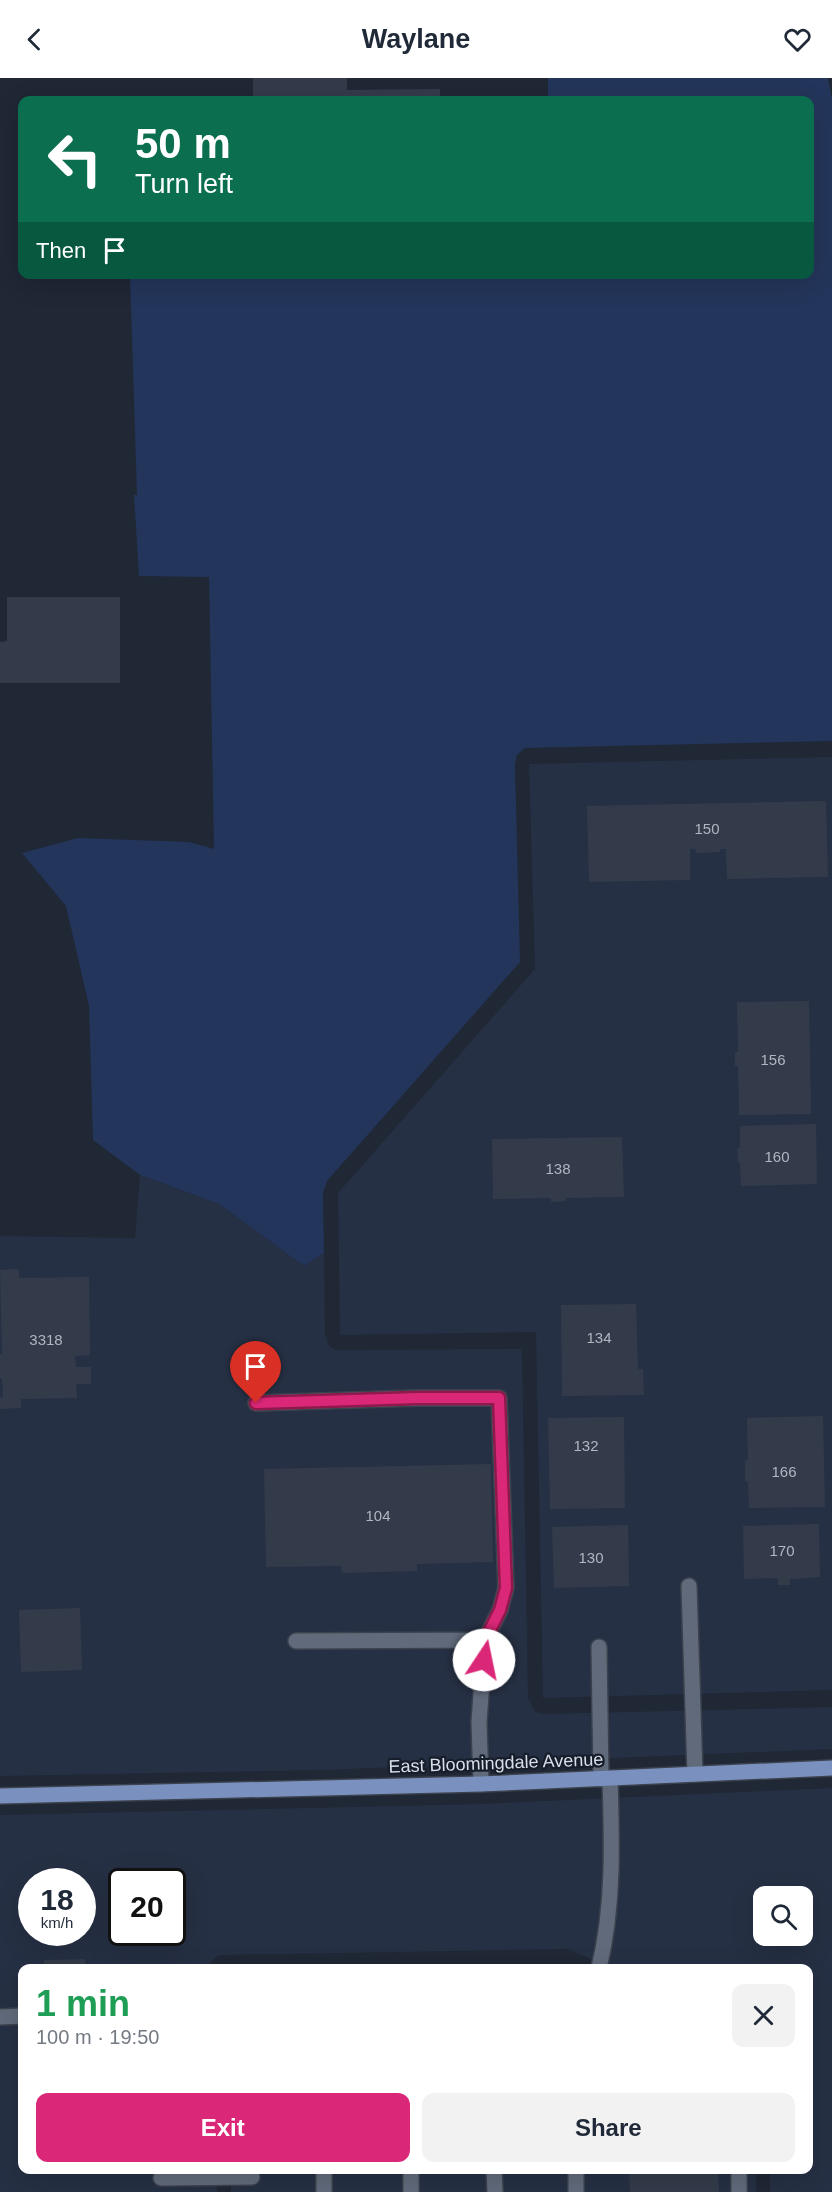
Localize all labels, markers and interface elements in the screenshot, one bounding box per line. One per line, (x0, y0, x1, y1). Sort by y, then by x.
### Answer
icon: back (18, 23, 51, 56)
icon: heart (781, 23, 814, 56)
text: Waylane (362, 24, 470, 54)
icon: left (36, 120, 114, 198)
text: 50 m (135, 120, 231, 167)
text: Turn left (135, 169, 233, 199)
icon: arrive (98, 234, 131, 267)
text: Then (36, 238, 86, 263)
house number: 150 (694, 820, 720, 837)
house number: 156 (760, 1051, 786, 1068)
house number: 160 (764, 1148, 790, 1165)
house number: 138 (545, 1160, 571, 1177)
house number: 134 (586, 1329, 612, 1346)
house number: 3318 (29, 1331, 63, 1348)
pin (230, 1341, 281, 1403)
icon: arrive (239, 1350, 272, 1383)
house number: 132 (573, 1437, 599, 1454)
house number: 166 (771, 1463, 797, 1480)
house number: 104 (365, 1507, 391, 1524)
house number: 170 (769, 1542, 795, 1559)
house number: 130 (578, 1549, 604, 1566)
position arrow (452, 1628, 516, 1692)
street label: East Bloomingdale Avenue (388, 1749, 604, 1777)
speed limit sign: 20 (108, 1868, 186, 1946)
text: 18 (40, 1883, 74, 1916)
map controls (753, 1886, 813, 1946)
button: search (753, 1886, 813, 1946)
text: km/h (41, 1914, 73, 1931)
text: 1 min (36, 1983, 130, 2024)
button: close (732, 1984, 795, 2047)
text: 100 m · 19:50 (36, 2026, 159, 2048)
button: Exit (36, 2093, 410, 2162)
button: Share (422, 2093, 795, 2162)

